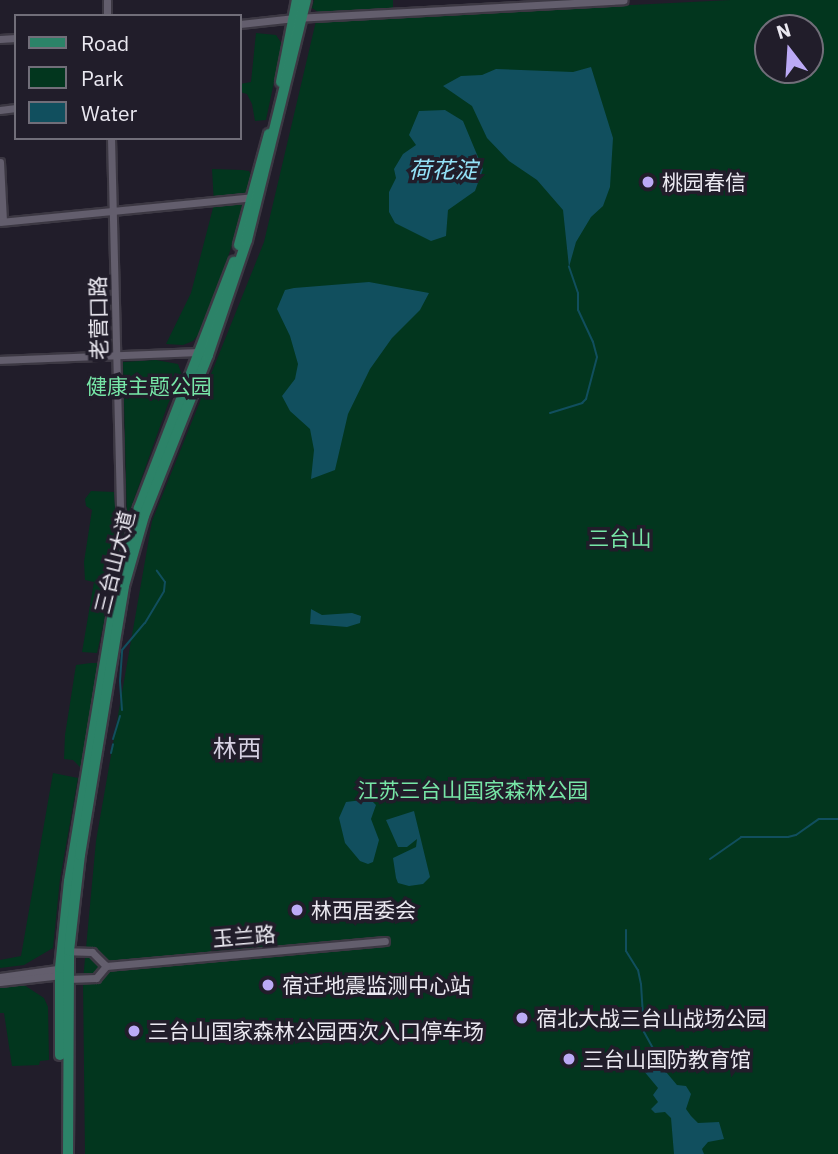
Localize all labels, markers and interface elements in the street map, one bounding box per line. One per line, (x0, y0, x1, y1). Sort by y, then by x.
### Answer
legend (14, 14, 242, 140)
north arrow (754, 14, 824, 84)
text: N (773, 17, 794, 44)
text: Road (81, 29, 129, 57)
text: Park (81, 64, 124, 92)
text: Water (81, 99, 137, 127)
water label: 荷花淀 (409, 155, 477, 183)
place label: 桃园春信 (662, 169, 746, 195)
marker: 桃园春信 (640, 174, 656, 190)
street label: 老营口路 (85, 276, 111, 360)
park label: 健康主题公园 (86, 373, 212, 399)
street label: 三台山大道 (89, 508, 139, 616)
park label: 三台山 (589, 525, 651, 551)
district label: 林西 (213, 735, 261, 763)
park label: 江苏三台山国家森林公园 (358, 777, 588, 803)
place label: 林西居委会 (311, 897, 416, 923)
marker: 林西居委会 (289, 902, 305, 918)
street label: 玉兰路 (212, 921, 276, 951)
place label: 宿迁地震监测中心站 (282, 972, 471, 998)
marker: 宿迁地震监测中心站 (260, 977, 276, 993)
place label: 宿北大战三台山战场公园 (536, 1005, 767, 1031)
marker: 宿北大战三台山战场公园 (514, 1010, 530, 1026)
place label: 三台山国家森林公园西次入口停车场 (148, 1018, 484, 1044)
marker: 三台山国家森林公园西次入口停车场 (126, 1023, 142, 1039)
place label: 三台山国防教育馆 (583, 1046, 751, 1072)
marker: 三台山国防教育馆 (561, 1051, 577, 1067)

